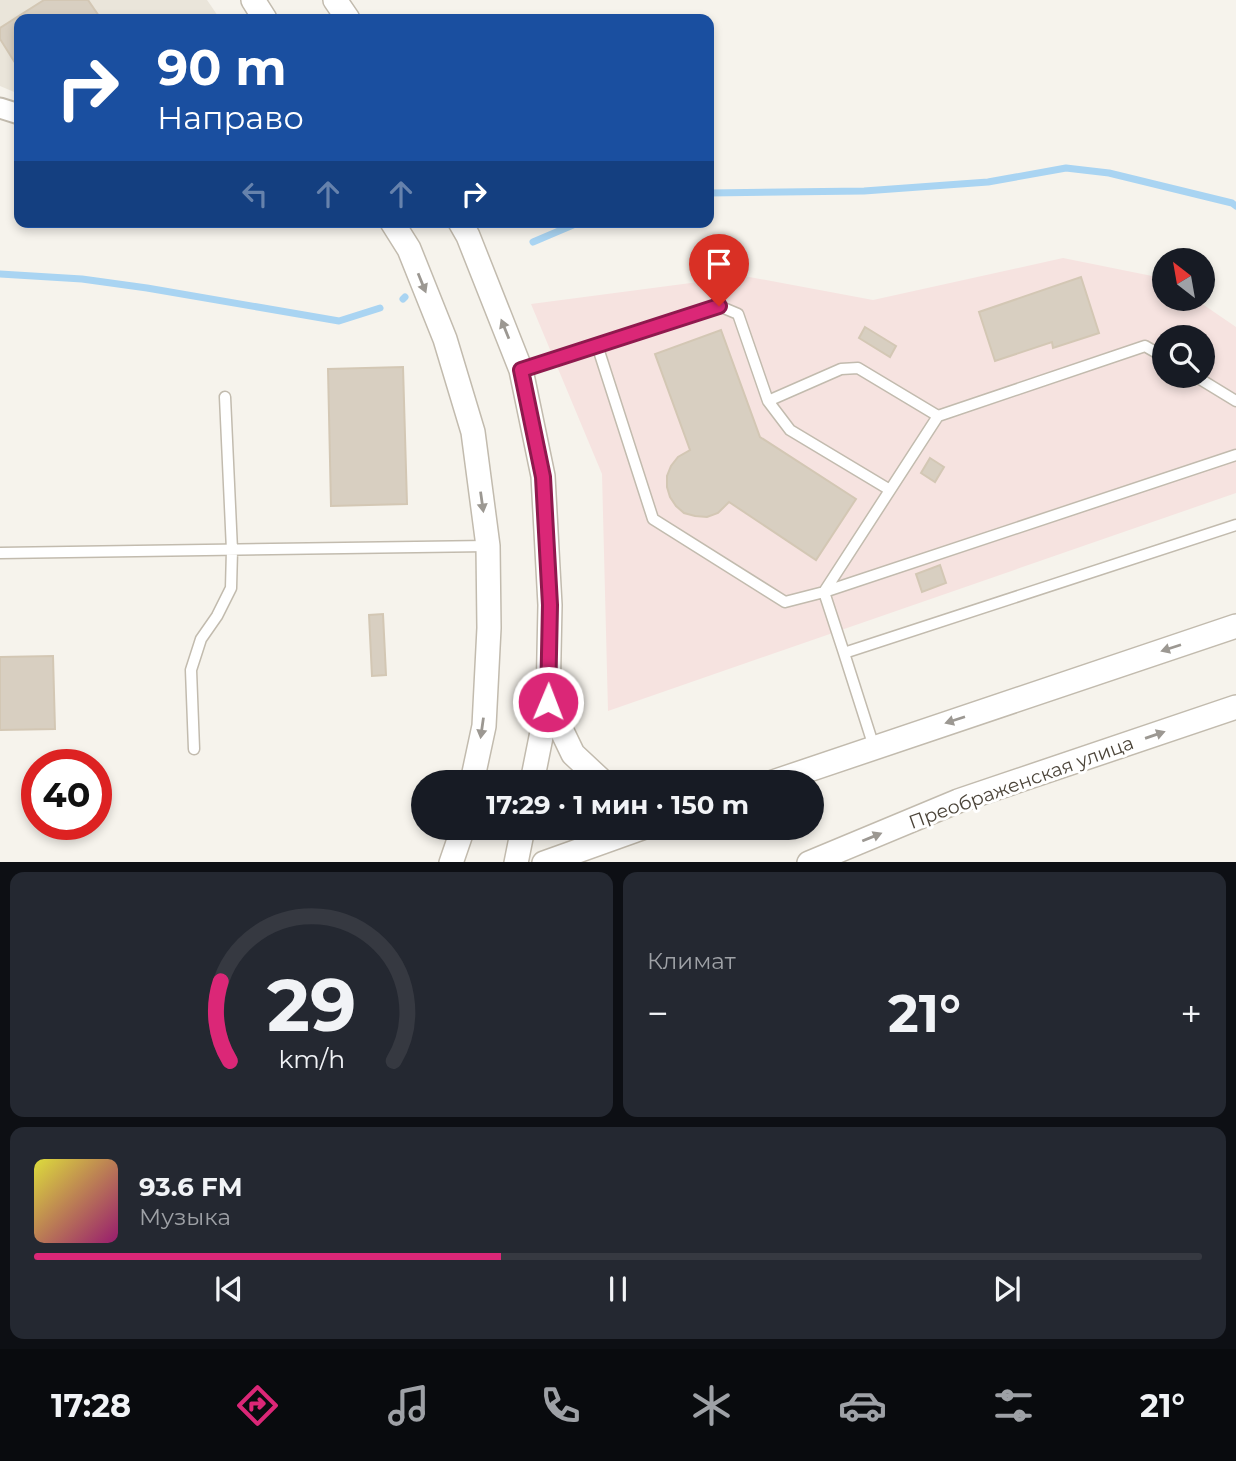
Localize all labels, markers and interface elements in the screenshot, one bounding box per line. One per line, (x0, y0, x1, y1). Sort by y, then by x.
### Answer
text: 90 m (157, 38, 287, 97)
icon: right (42, 42, 133, 133)
text: Направо (157, 98, 304, 137)
icon: left (236, 175, 274, 213)
icon: ahead (309, 175, 347, 213)
icon: ahead (382, 175, 420, 213)
icon: right (455, 175, 493, 213)
pin (689, 234, 749, 306)
icon: arrive (700, 245, 738, 283)
north arrow (1152, 248, 1214, 312)
map controls (1152, 248, 1215, 388)
one-way arrow (417, 273, 428, 294)
one-way arrow (499, 319, 510, 340)
button: search (1152, 325, 1215, 388)
one-way arrow (477, 491, 488, 513)
one-way arrow (1161, 643, 1182, 654)
position arrow (511, 665, 585, 739)
one-way arrow (945, 715, 966, 726)
one-way arrow (477, 717, 488, 739)
one-way arrow (1145, 729, 1166, 740)
street label: Преображенская улица (906, 731, 1137, 834)
speed limit sign: 40 (21, 749, 112, 840)
text: 17:29 · 1 мин · 150 m (486, 789, 749, 821)
one-way arrow (862, 831, 883, 842)
text: Климат (647, 947, 736, 975)
text: 29 (267, 961, 356, 1049)
text: 21° (888, 982, 961, 1045)
text: − (647, 990, 669, 1037)
text: + (1180, 990, 1202, 1037)
text: km/h (278, 1043, 345, 1073)
text: 93.6 FM (139, 1171, 243, 1203)
text: Музыка (139, 1203, 231, 1231)
icon: previous (210, 1270, 248, 1308)
icon: pause (599, 1270, 637, 1308)
icon: next (988, 1270, 1026, 1308)
icon: directions (233, 1381, 282, 1430)
icon: music (384, 1381, 433, 1430)
icon: phone (536, 1381, 585, 1430)
icon: climate (687, 1381, 736, 1430)
icon: car (838, 1381, 887, 1430)
icon: filters (989, 1381, 1038, 1430)
text: 17:28 (51, 1386, 131, 1425)
text: 21° (1140, 1386, 1185, 1425)

